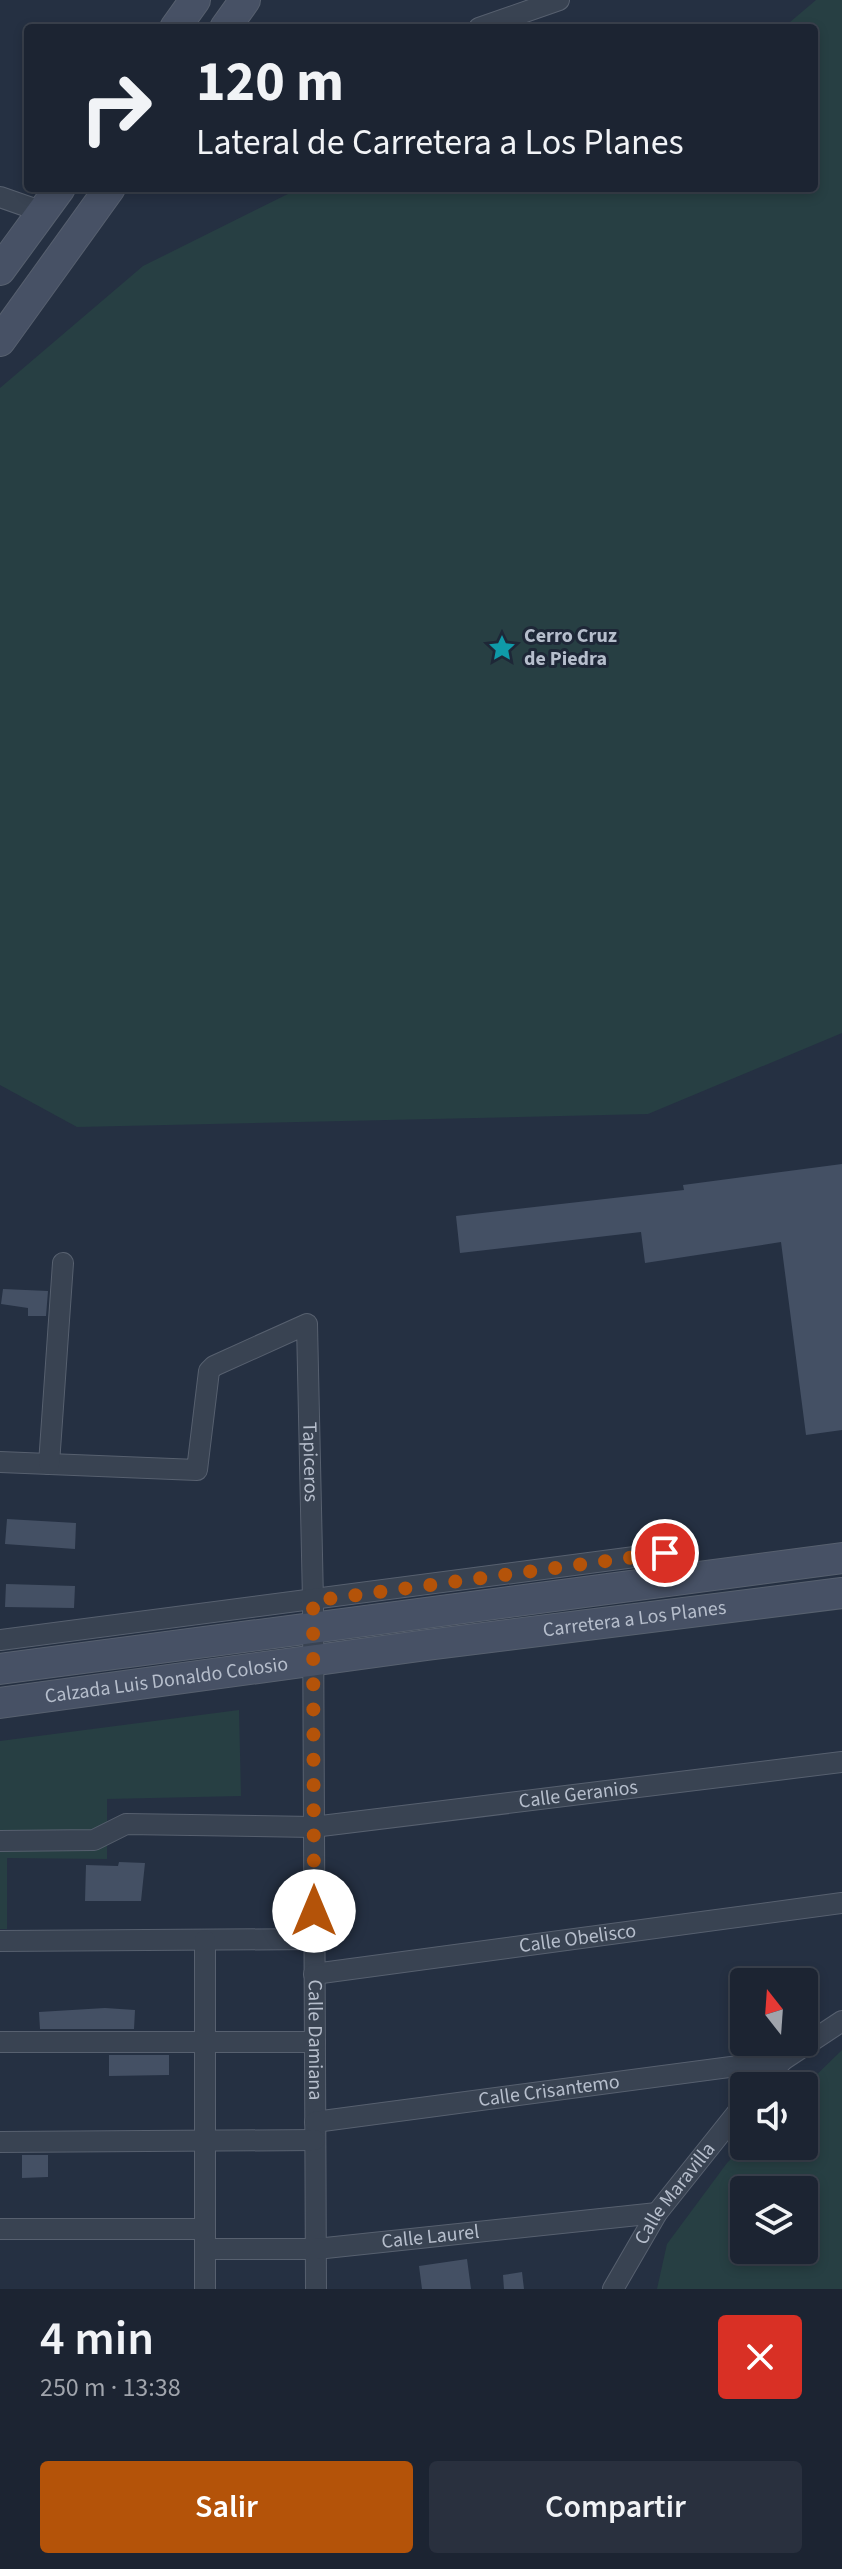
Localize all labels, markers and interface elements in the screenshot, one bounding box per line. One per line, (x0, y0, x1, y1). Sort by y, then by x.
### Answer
text: 120 m (196, 43, 344, 122)
icon: right (64, 56, 168, 160)
text: Lateral de Carretera a Los Planes (196, 117, 684, 168)
place label: Cerro Cruz de Piedra (524, 622, 617, 673)
place icon: Cerro Cruz de Piedra (487, 633, 517, 663)
street label: Tapiceros (295, 1422, 325, 1502)
pin (631, 1519, 699, 1587)
icon: arrive (643, 1531, 687, 1575)
street label: Carretera a Los Planes (541, 1594, 728, 1644)
street label: Calzada Luis Donaldo Colosio (43, 1650, 290, 1711)
street label: Calle Geranios (517, 1773, 639, 1816)
position arrow (272, 1869, 356, 1953)
street label: Calle Obelisco (517, 1917, 638, 1960)
north arrow (730, 1968, 818, 2056)
map controls (730, 1968, 818, 2264)
street label: Calle Damiana (301, 1980, 329, 2100)
street label: Calle Crisantemo (477, 2068, 621, 2114)
button: sound (730, 2072, 818, 2160)
street label: Calle Maravilla (628, 2136, 722, 2250)
button: layers (730, 2176, 818, 2264)
street label: Calle Laurel (380, 2218, 481, 2256)
text: 4 min (40, 2305, 154, 2373)
button: close (718, 2315, 802, 2399)
text: 250 m · 13:38 (40, 2369, 181, 2406)
button: Salir (40, 2461, 413, 2553)
button: Compartir (429, 2461, 802, 2553)

